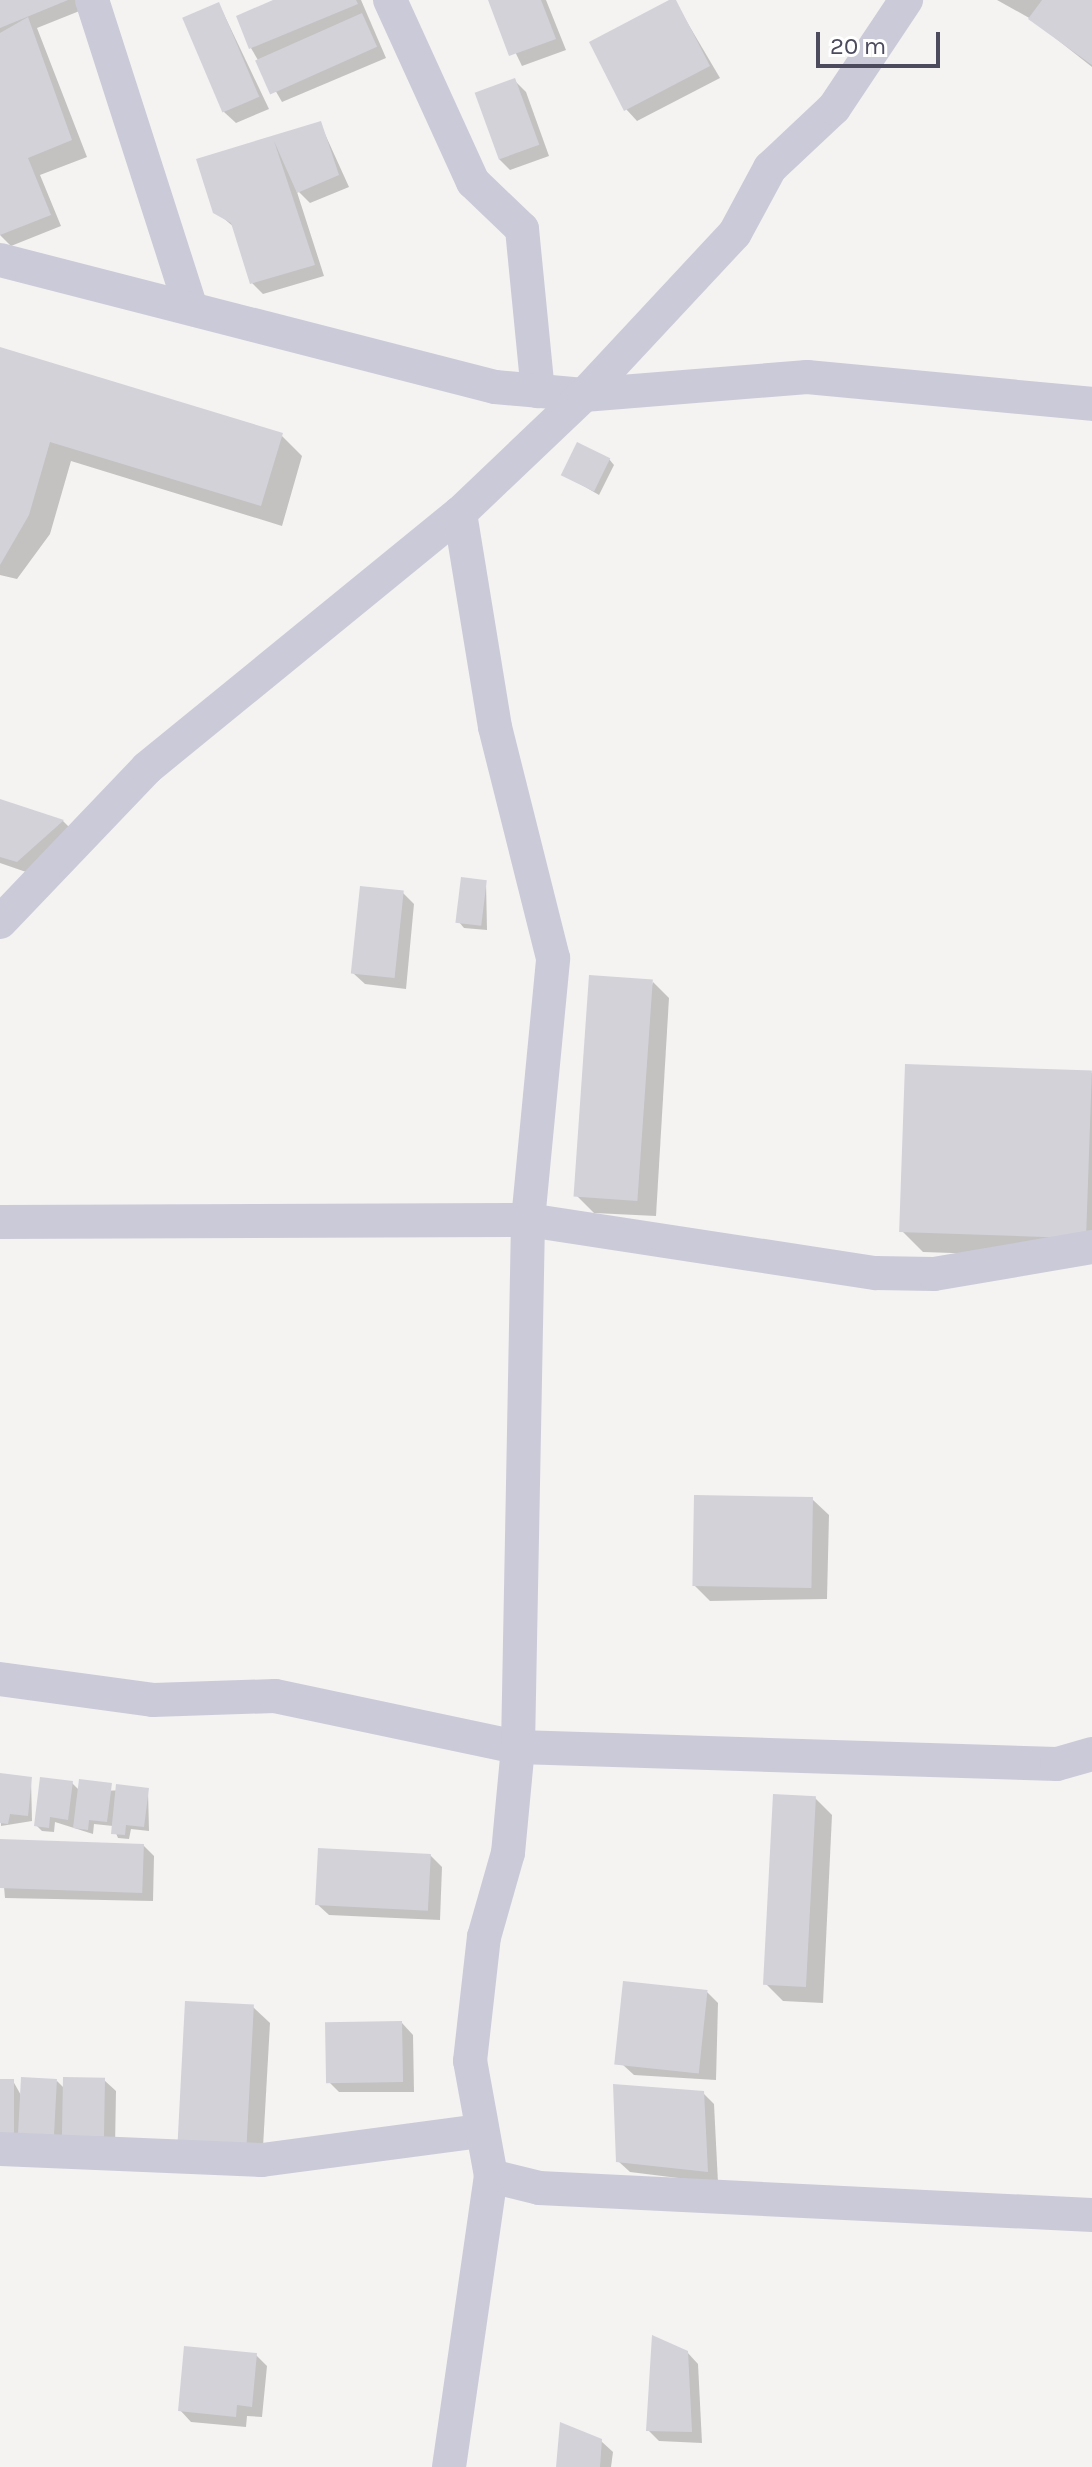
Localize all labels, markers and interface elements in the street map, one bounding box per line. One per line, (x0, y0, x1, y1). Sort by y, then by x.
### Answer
scale bar (820, 16, 944, 66)
text: 20 m (830, 32, 886, 60)

